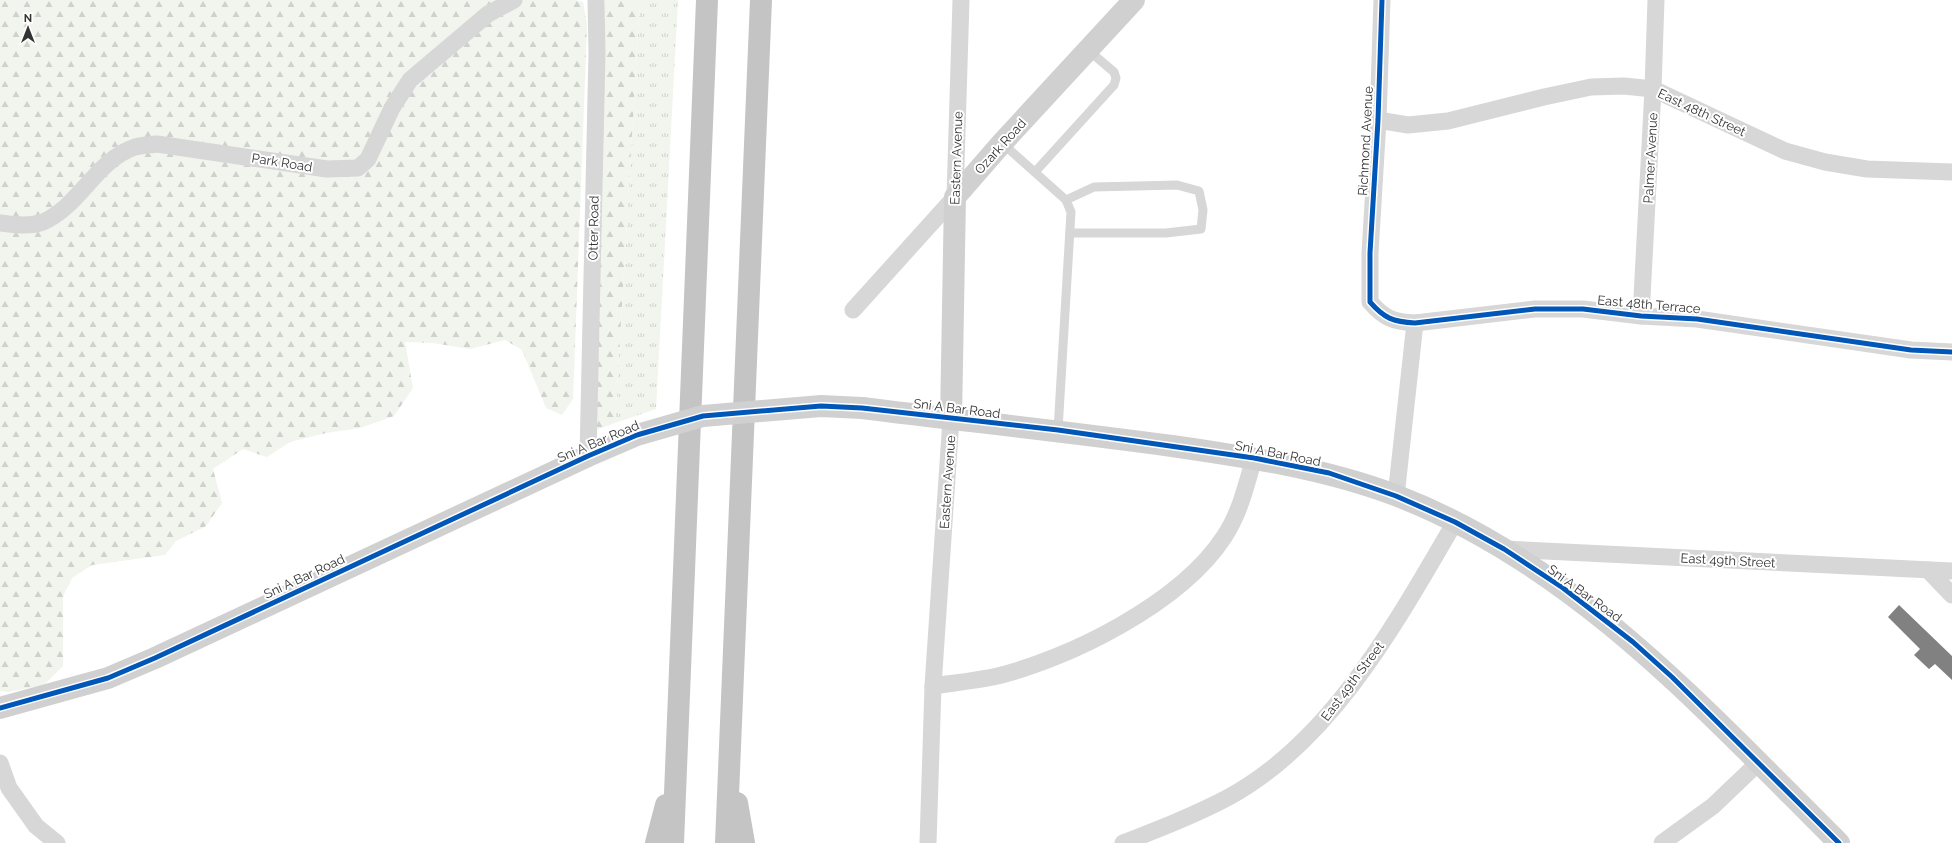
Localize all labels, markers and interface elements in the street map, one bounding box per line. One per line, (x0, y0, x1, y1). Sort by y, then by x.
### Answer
north arrow (8, 8, 48, 48)
text: N (24, 12, 32, 25)
street label: Richmond Avenue (1355, 85, 1376, 196)
street label: East 48th Street (1656, 86, 1749, 140)
street label: Eastern Avenue (947, 111, 966, 205)
street label: Palmer Avenue (1641, 112, 1660, 204)
street label: Ozark Road (972, 116, 1029, 177)
street label: Park Road (251, 150, 313, 175)
street label: Otter Road (585, 196, 602, 261)
street label: East 48th Terrace (1597, 293, 1702, 317)
street label: Sni A Bar Road (913, 396, 1001, 421)
street label: Sni A Bar Road (555, 417, 641, 465)
street label: Eastern Avenue (937, 434, 958, 529)
street label: Sni A Bar Road (1234, 438, 1322, 469)
street label: Sni A Bar Road (261, 551, 347, 602)
street label: East 49th Street (1680, 551, 1776, 571)
street label: Sni A Bar Road (1545, 562, 1624, 625)
street label: East 49th Street (1318, 638, 1387, 724)

